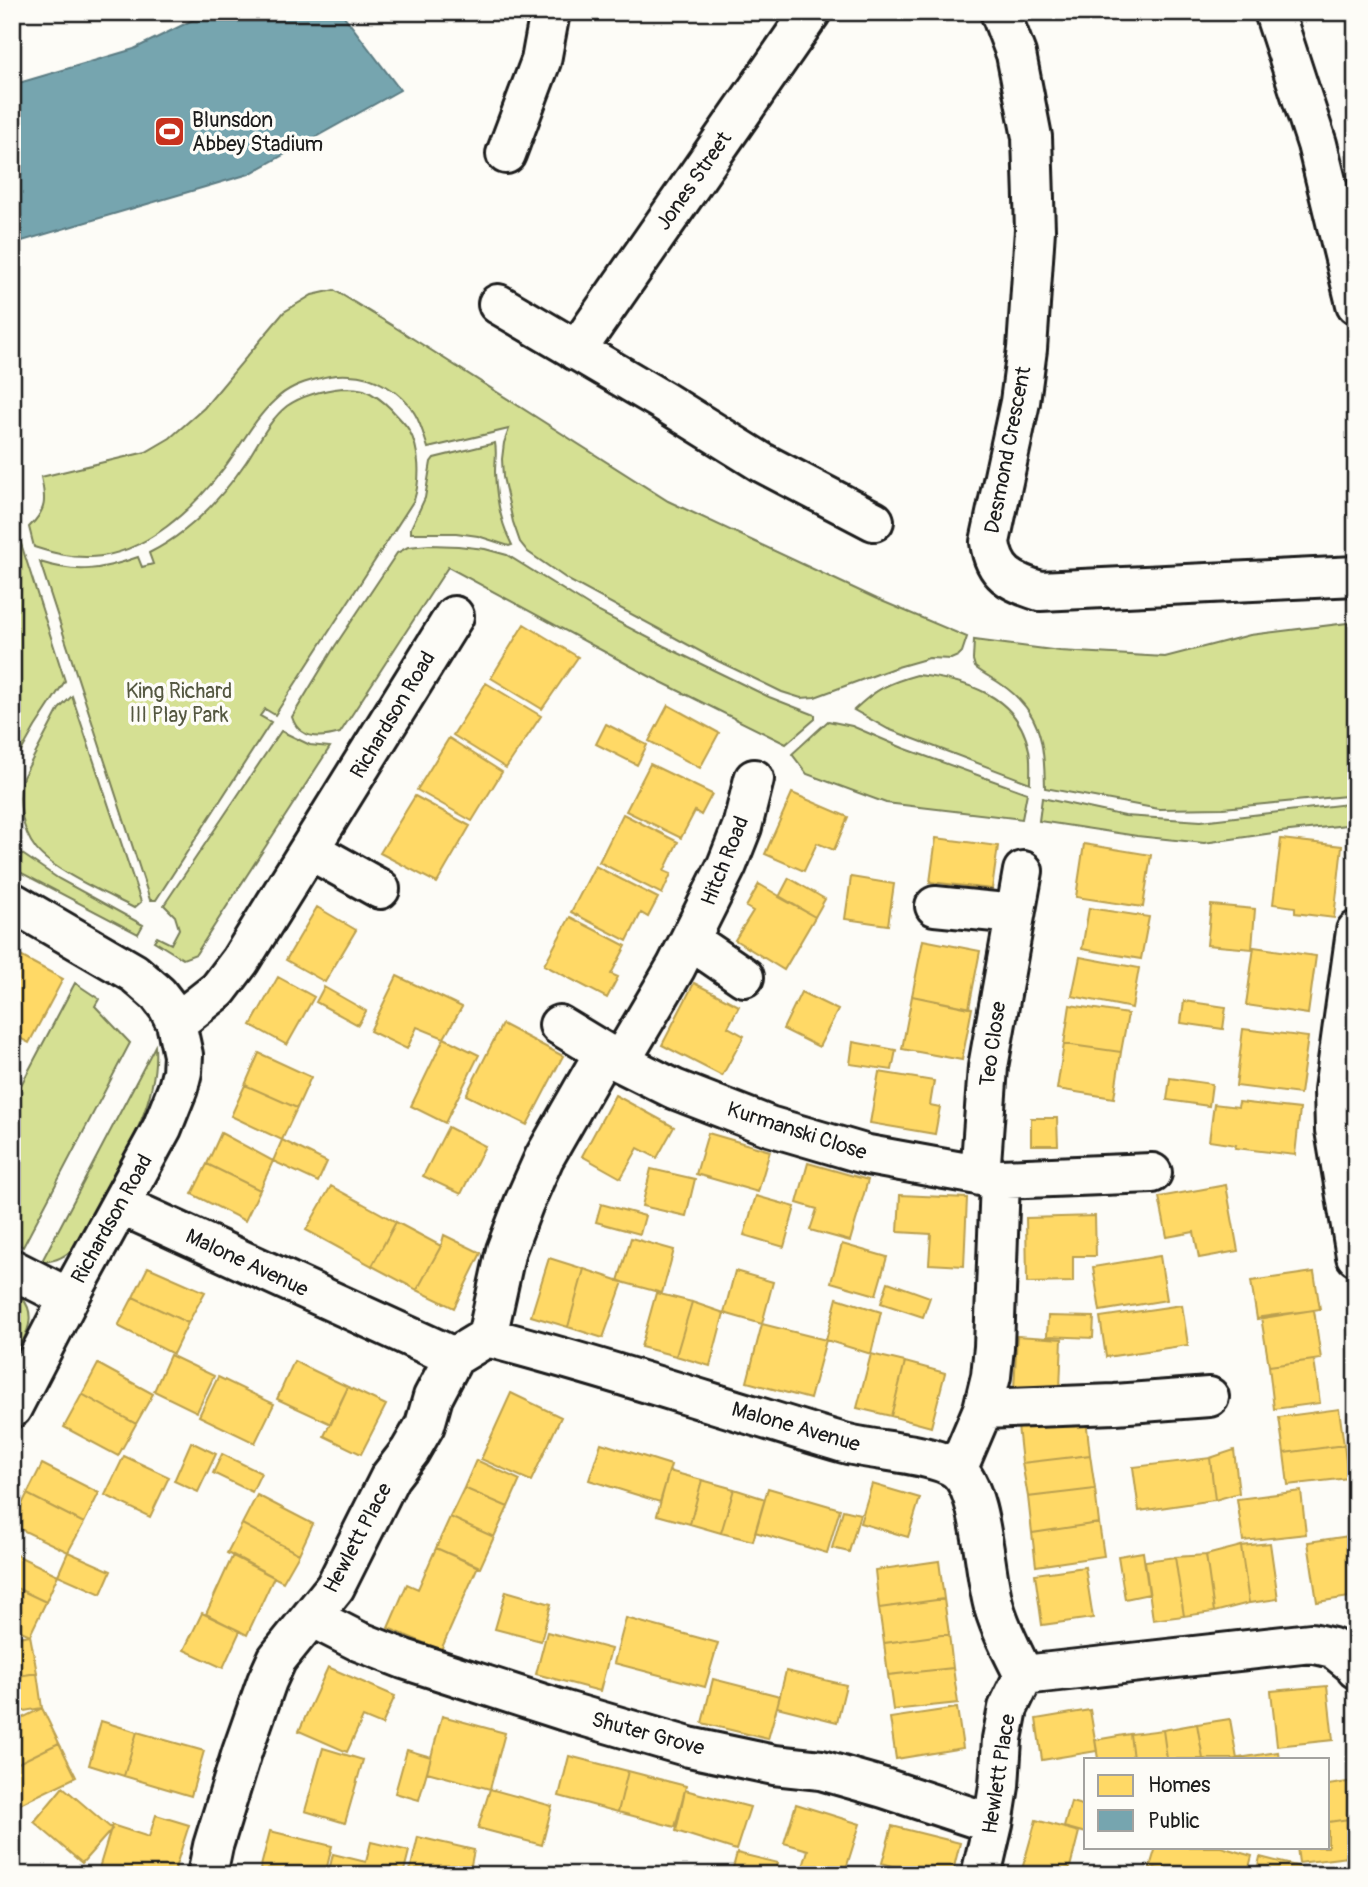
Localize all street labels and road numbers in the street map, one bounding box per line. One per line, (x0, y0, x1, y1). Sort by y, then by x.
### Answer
street label: Jones Street (650, 126, 738, 236)
street label: Desmond Crescent (979, 364, 1038, 536)
street label: Richardson Road (344, 646, 442, 784)
street label: Hitch Road (695, 812, 755, 910)
street label: Teo Close (974, 999, 1012, 1088)
street label: Kurmanski Close (724, 1096, 871, 1167)
street label: Richardson Road (65, 1150, 159, 1288)
street label: Malone Avenue (181, 1223, 313, 1303)
street label: Malone Avenue (729, 1396, 864, 1458)
street label: Hewlett Place (318, 1478, 399, 1598)
street label: Shuter Grove (589, 1706, 708, 1762)
street label: Hewlett Place (976, 1711, 1022, 1836)

